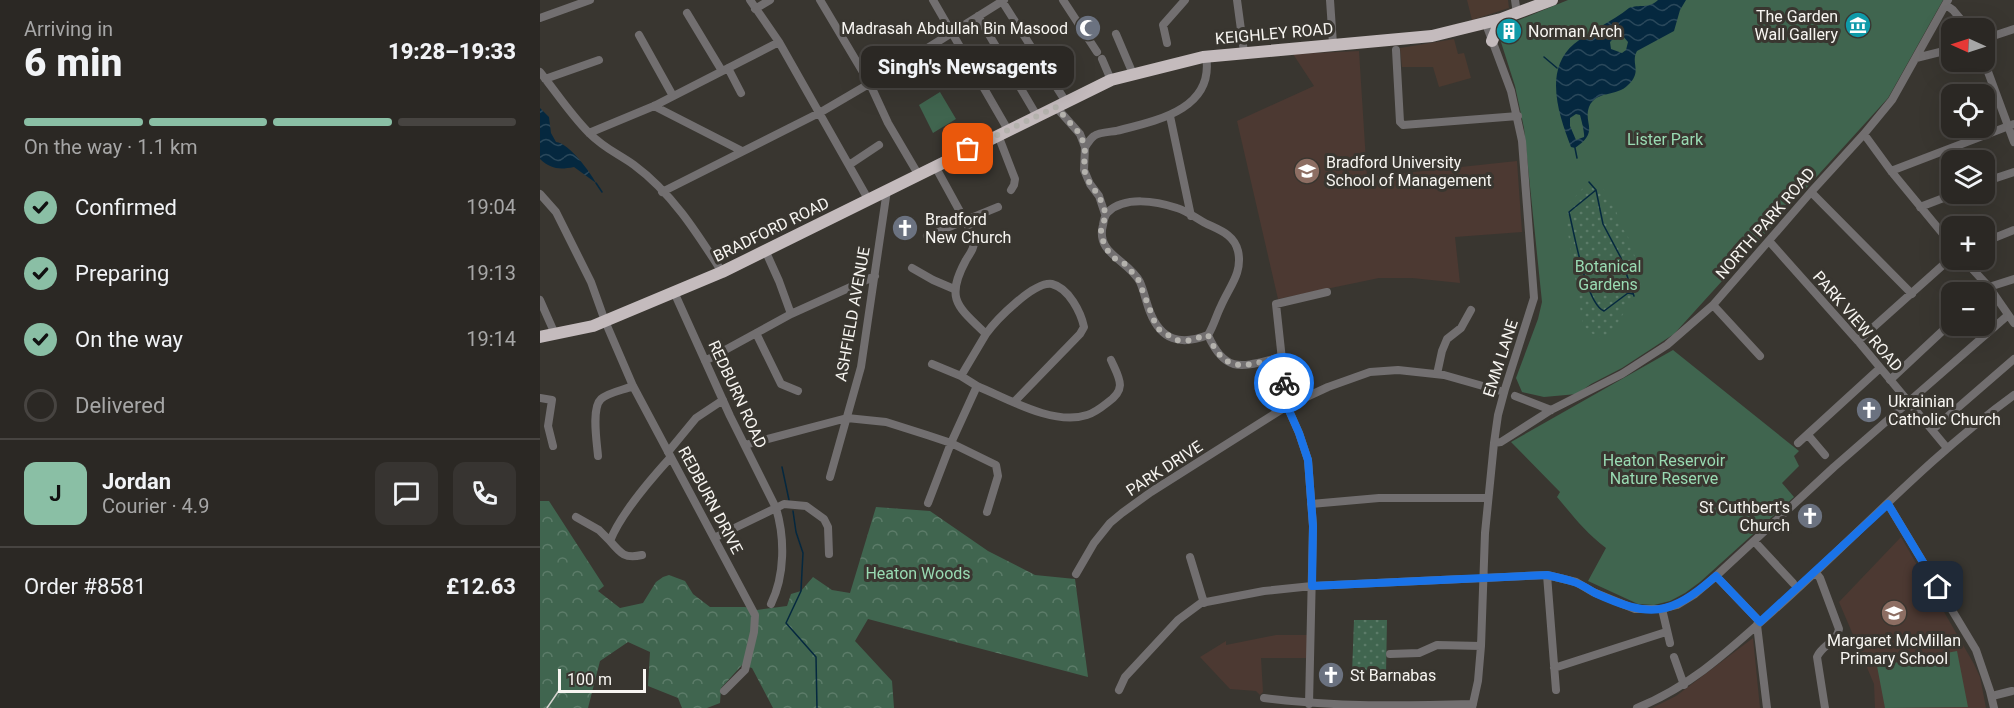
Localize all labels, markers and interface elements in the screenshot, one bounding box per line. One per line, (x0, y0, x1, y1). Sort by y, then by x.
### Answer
place label: The Garden Wall Gallery (1755, 7, 1838, 44)
museum icon: The Garden Wall Gallery (1843, 10, 1873, 40)
mosque icon: Madrasah Abdullah Bin Masood (1073, 13, 1103, 43)
building icon: Norman Arch (1494, 16, 1524, 46)
text: Arriving in (24, 17, 113, 41)
north arrow (1941, 18, 1995, 72)
map controls (1941, 18, 1995, 336)
place label: Madrasah Abdullah Bin Masood (841, 19, 1068, 38)
street label: KEIGHLEY ROAD (1214, 19, 1334, 48)
place label: Norman Arch (1528, 22, 1622, 41)
text: 19:28–19:33 (388, 39, 516, 64)
text: 6 min (24, 40, 122, 86)
callout: Singh's Newsagents (862, 47, 1074, 89)
text: Singh's Newsagents (878, 55, 1057, 79)
button: locate (1941, 84, 1995, 138)
pin (942, 123, 993, 174)
park label: Lister Park (1627, 130, 1704, 149)
icon: bag (951, 132, 984, 165)
text: On the way · 1.1 km (24, 135, 198, 159)
button: layers (1941, 150, 1995, 204)
place label: Bradford University School of Management (1326, 153, 1492, 190)
school or university icon: Bradford University School of Management (1292, 156, 1322, 186)
street label: NORTH PARK ROAD (1712, 164, 1819, 283)
icon: check (24, 191, 57, 224)
street label: BRADFORD ROAD (710, 193, 832, 266)
text: Confirmed (75, 195, 177, 220)
text: 19:04 (466, 195, 516, 219)
place label: Bradford New Church (925, 210, 1011, 247)
church icon: Bradford New Church (890, 213, 920, 243)
button: + (1941, 216, 1995, 270)
street label: ASHFIELD AVENUE (831, 245, 874, 383)
icon: check (24, 257, 57, 290)
park label: Botanical Gardens (1575, 257, 1641, 294)
text: Preparing (75, 261, 169, 286)
text: 19:13 (466, 261, 516, 285)
street label: PARK VIEW ROAD (1809, 267, 1906, 375)
button: − (1941, 282, 1995, 336)
street label: EMM LANE (1479, 317, 1522, 399)
icon: check (24, 323, 57, 356)
text: On the way (75, 327, 183, 352)
text: 19:14 (466, 327, 516, 351)
street label: REDBURN ROAD (704, 337, 771, 451)
courier (1254, 353, 1314, 413)
icon: bike (1268, 367, 1301, 400)
place label: Ukrainian Catholic Church (1888, 392, 2001, 429)
text: Delivered (75, 393, 165, 418)
church icon: Ukrainian Catholic Church (1854, 395, 1884, 425)
street label: PARK DRIVE (1122, 437, 1206, 500)
street label: REDBURN DRIVE (674, 443, 747, 557)
park label: Heaton Reservoir Nature Reserve (1603, 451, 1726, 488)
button: chat (375, 462, 438, 525)
button: phone (453, 462, 516, 525)
text: Jordan (102, 469, 171, 494)
text: J (49, 481, 62, 506)
text: Courier · 4.9 (102, 494, 209, 518)
place label: St Cuthbert's Church (1699, 498, 1790, 535)
church icon: St Cuthbert's Church (1795, 501, 1825, 531)
pin (1912, 561, 1963, 612)
park label: Heaton Woods (865, 564, 971, 583)
icon: home (1921, 570, 1954, 603)
text: Order #8581 (24, 574, 146, 599)
text: £12.63 (446, 574, 516, 599)
school or university icon: Margaret McMillan Primary School (1879, 598, 1909, 628)
place label: Margaret McMillan Primary School (1827, 631, 1961, 668)
church icon: St Barnabas (1316, 660, 1346, 690)
scale bar (558, 666, 646, 694)
place label: St Barnabas (1350, 666, 1436, 685)
text: 100 m (567, 670, 612, 689)

